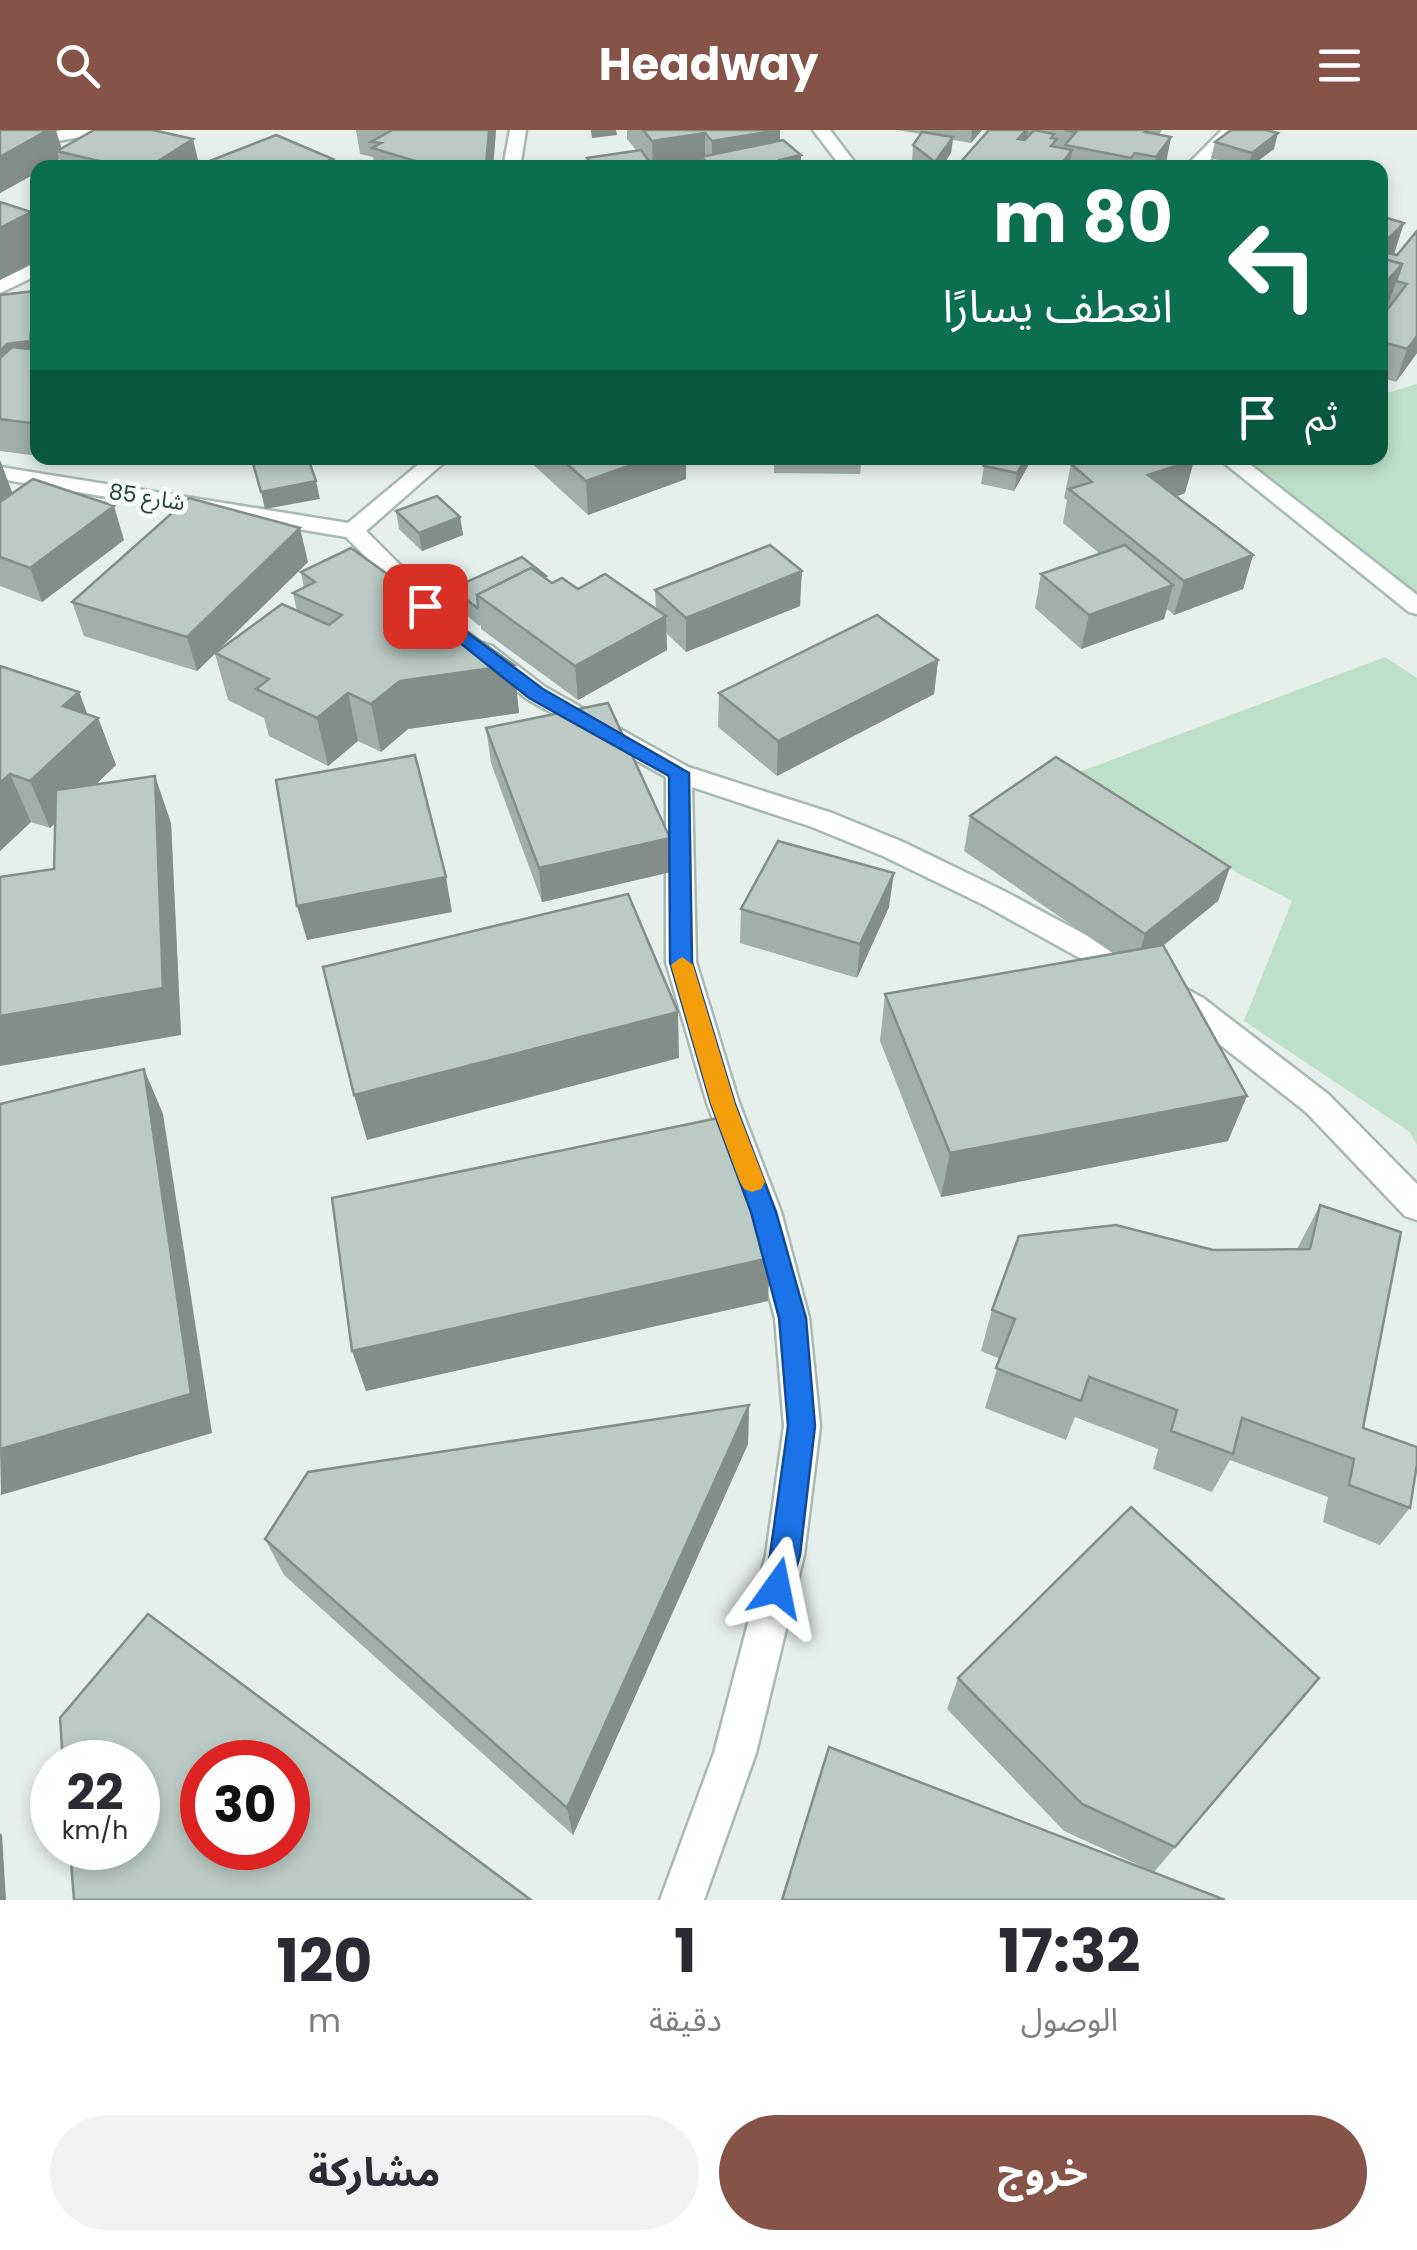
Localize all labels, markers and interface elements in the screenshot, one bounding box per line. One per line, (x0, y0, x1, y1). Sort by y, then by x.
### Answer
text: Headway (599, 33, 818, 96)
icon: search (50, 38, 105, 93)
icon: menu (1312, 38, 1367, 93)
text: 80 m (993, 168, 1173, 267)
icon: left (1208, 200, 1338, 330)
text: انعطف يسارًا (942, 275, 1173, 338)
icon: arrive (1230, 390, 1285, 445)
text: ثم (1305, 390, 1338, 443)
street label: شارع 85 (107, 476, 187, 519)
pin (383, 564, 468, 649)
icon: arrive (398, 579, 453, 634)
position arrow (725, 1536, 829, 1640)
speed limit sign: 30 (180, 1740, 310, 1870)
text: 22 (66, 1757, 124, 1828)
text: km/h (62, 1813, 128, 1848)
text: 1 (674, 1909, 697, 1993)
text: 17:32 (998, 1909, 1141, 1993)
text: 120 (276, 1919, 372, 2003)
text: دقيقة (649, 1997, 722, 2042)
text: الوصول (1021, 1997, 1118, 2042)
text: m (308, 1998, 341, 2043)
button: مشاركة (50, 2115, 699, 2230)
button: خروج (719, 2115, 1367, 2230)

